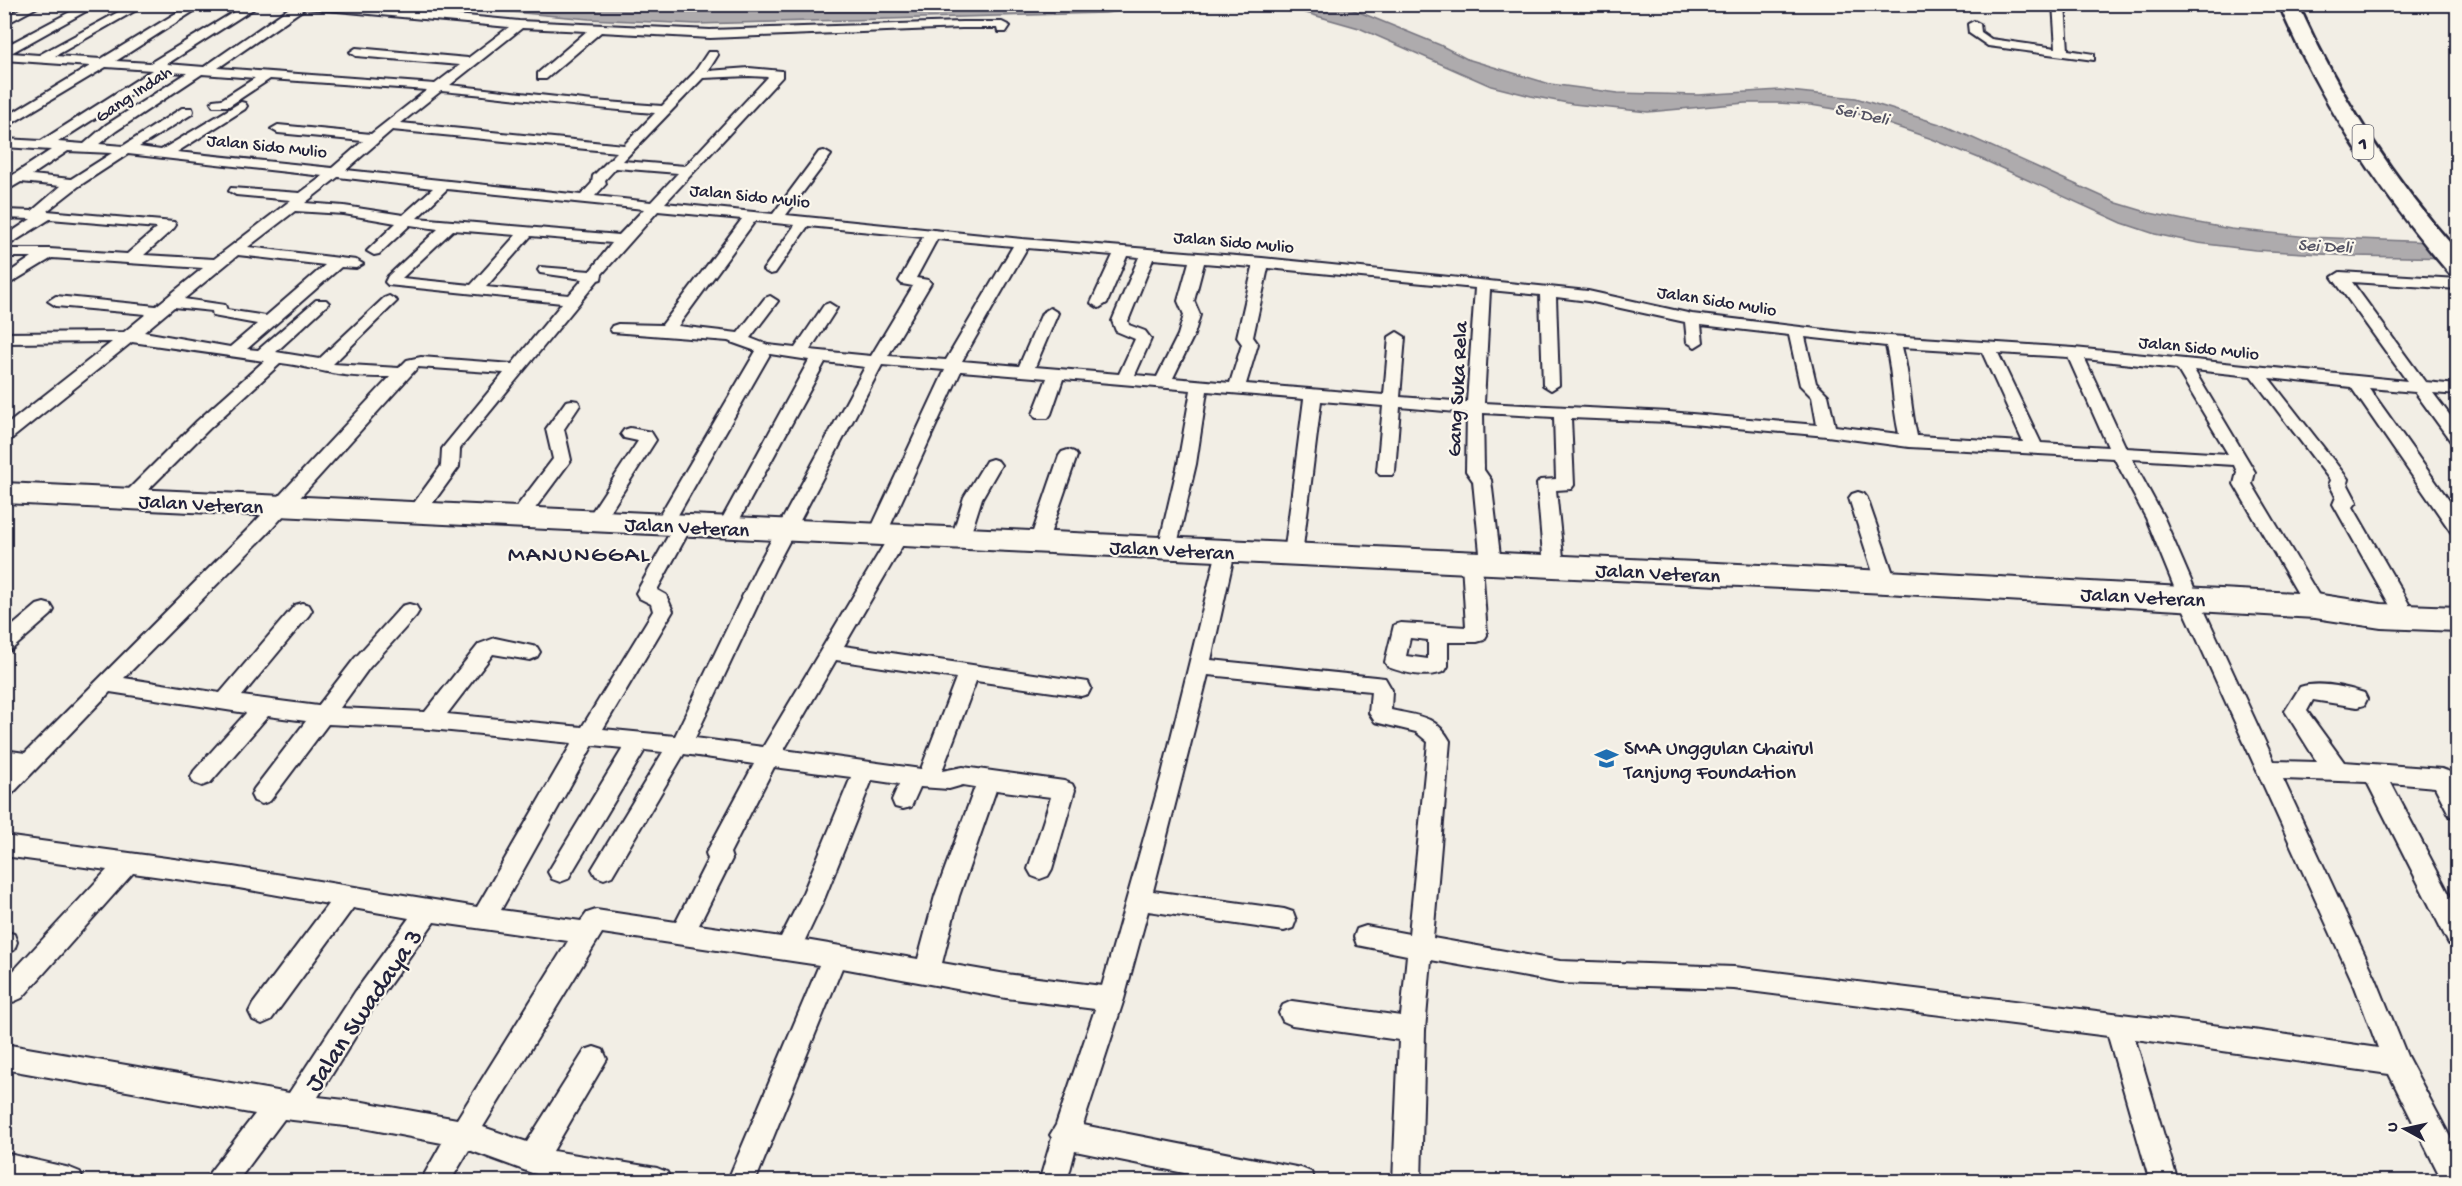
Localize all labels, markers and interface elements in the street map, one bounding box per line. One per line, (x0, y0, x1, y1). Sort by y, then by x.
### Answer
street label: Gang Indah (92, 62, 177, 128)
water label: Sei Deli (1833, 99, 1892, 132)
road number: 1 (2352, 125, 2374, 159)
street label: Jalan Sido Mulio (206, 131, 328, 164)
street label: Jalan Sido Mulio (689, 181, 811, 214)
street label: Jalan Sido Mulio (1173, 228, 1295, 259)
water label: Sei Deli (2297, 236, 2355, 260)
street label: Jalan Sido Mulio (1655, 283, 1778, 322)
street label: Gang Suka Rela (1443, 320, 1476, 458)
street label: Jalan Sido Mulio (2138, 333, 2260, 366)
street label: Jalan Veteran (138, 491, 264, 522)
street label: Jalan Veteran (624, 514, 750, 545)
street label: Jalan Veteran (1109, 537, 1235, 568)
district label: MANUNGGAL (508, 542, 650, 571)
street label: Jalan Veteran (1595, 560, 1721, 591)
street label: Jalan Veteran (2080, 584, 2206, 615)
place label: SMA Unggulan Chairul Tanjung Foundation (1623, 738, 1814, 787)
school or university icon: SMA Unggulan Chairul Tanjung Foundation (1593, 746, 1619, 772)
street label: Jalan Swadaya 3 (300, 924, 432, 1099)
north arrow (2375, 1099, 2435, 1159)
text: U (2384, 1121, 2404, 1133)

